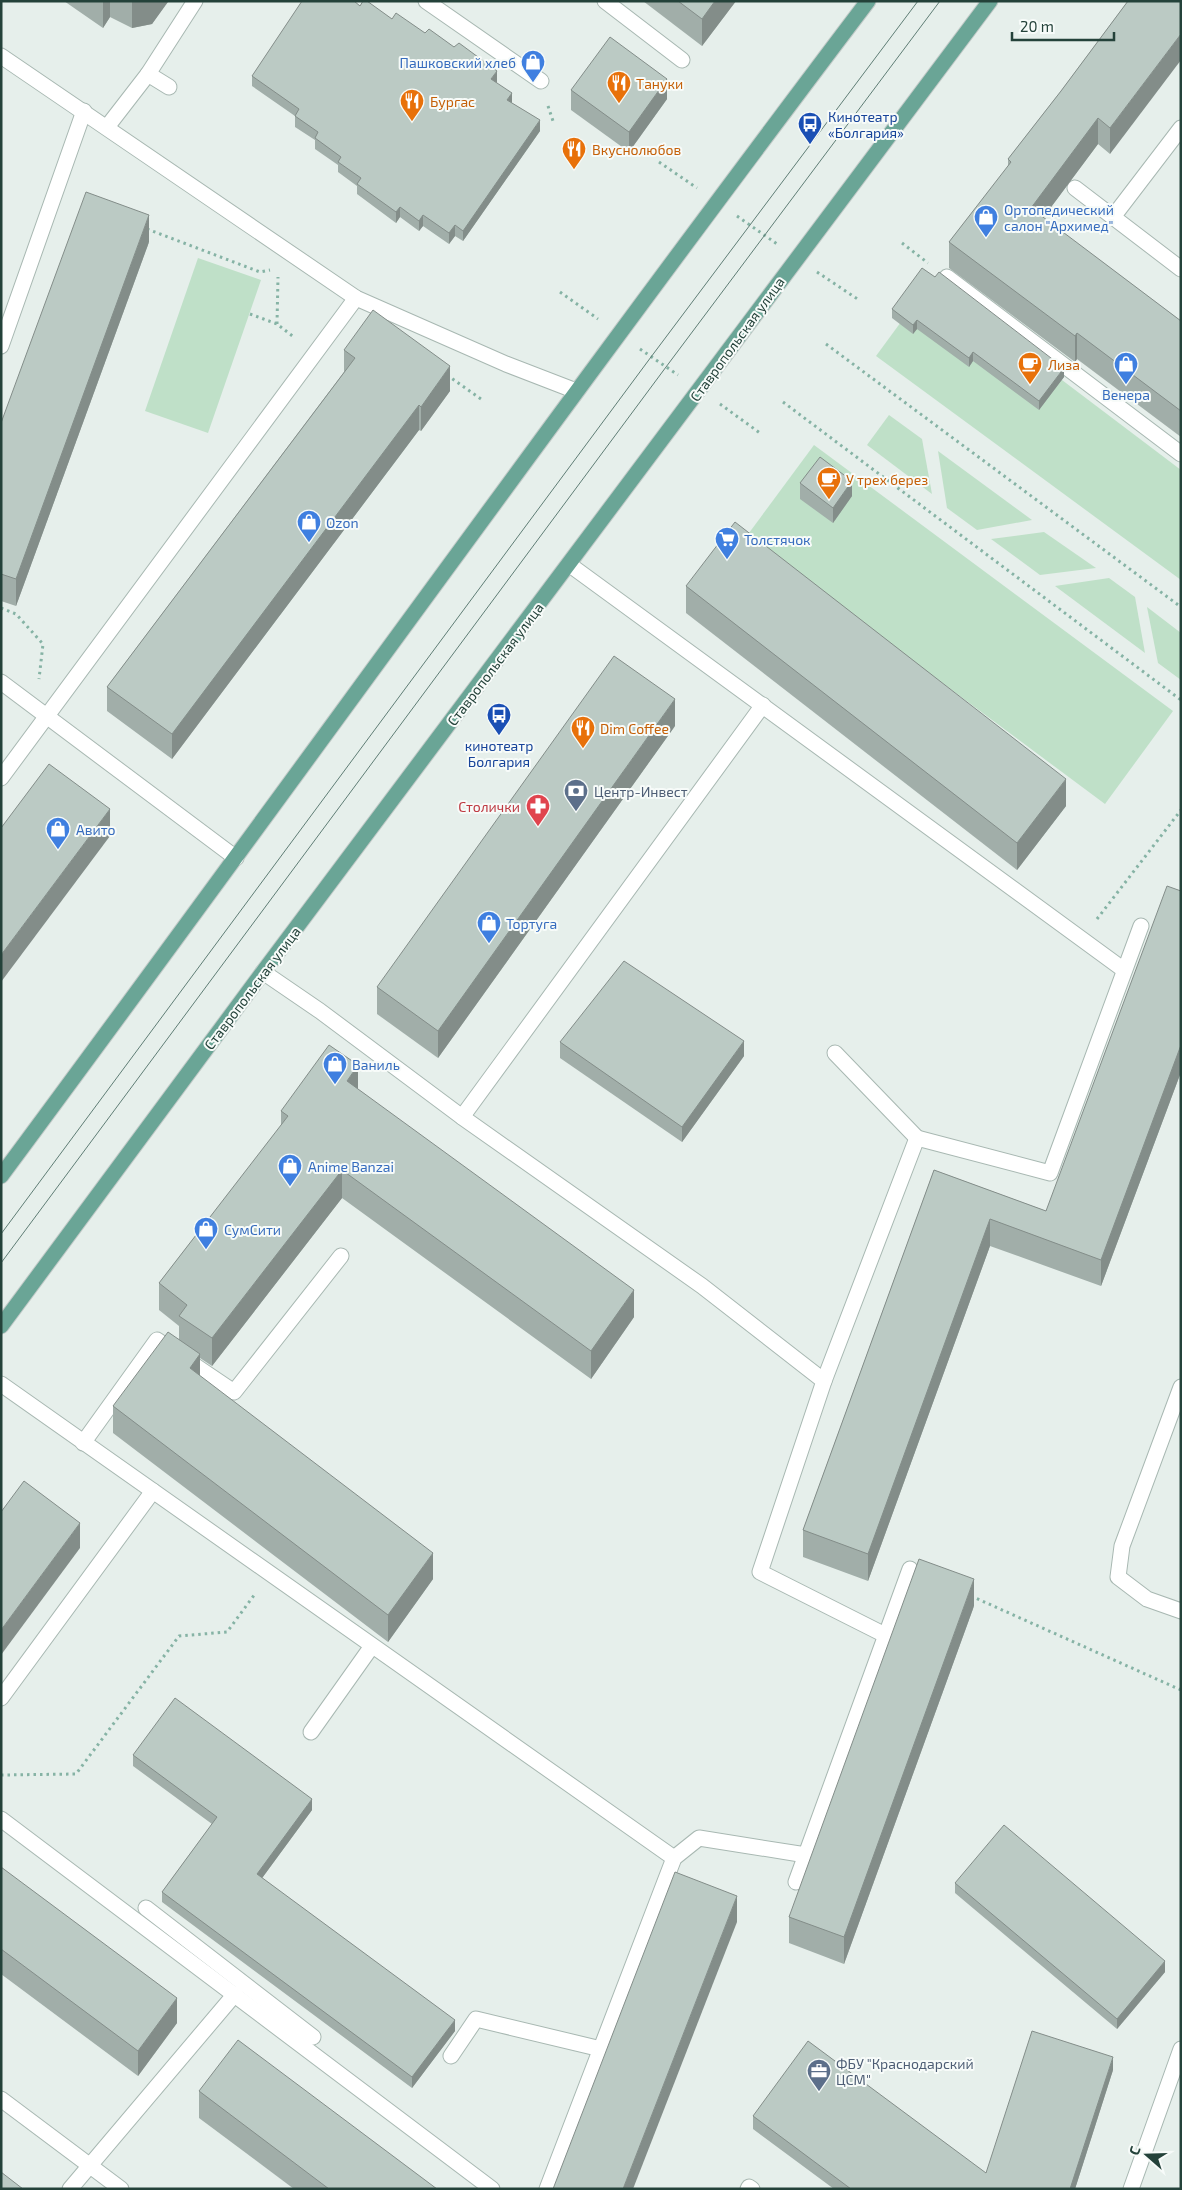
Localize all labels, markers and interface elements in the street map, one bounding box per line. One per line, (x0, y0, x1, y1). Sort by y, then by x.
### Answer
scale bar (1012, 10, 1114, 42)
text: 20 m (1020, 17, 1054, 35)
shop icon: Пашковский хлеб (520, 49, 546, 83)
place label: Пашковский хлеб (400, 54, 516, 71)
restaurant icon: Тануки (606, 70, 632, 104)
place label: Тануки (636, 75, 683, 92)
restaurant icon: Бургас (399, 88, 425, 122)
place label: Бургас (430, 93, 475, 110)
place label: Кинотеатр «Болгария» (828, 108, 904, 141)
bus stop icon: Кинотеатр «Болгария» (797, 111, 823, 145)
restaurant icon: Вкуснолюбов (561, 136, 587, 170)
place label: Вкуснолюбов (592, 141, 681, 158)
place label: Ортопедический салон "Архимед" (1004, 201, 1114, 234)
shop icon: Ортопедический салон "Архимед" (973, 204, 999, 238)
street label: Ставропольская улица (686, 274, 788, 404)
cafe icon: Лиза (1017, 351, 1043, 385)
shop icon: Венера (1113, 351, 1139, 385)
place label: Лиза (1048, 356, 1080, 373)
place label: Венера (1102, 386, 1150, 403)
cafe icon: У трех берез (816, 466, 842, 500)
place label: У трех берез (846, 471, 928, 488)
shop icon: Ozon (296, 509, 322, 543)
place label: Ozon (326, 514, 359, 531)
supermarket icon: Толстячок (714, 526, 740, 560)
place label: Толстячок (744, 531, 811, 548)
street label: Ставропольская улица (443, 599, 547, 729)
bus stop icon: кинотеатр Болгария (486, 702, 512, 736)
restaurant icon: Dim Coffee (570, 715, 596, 749)
place label: Dim Coffee (600, 720, 669, 737)
place label: кинотеатр Болгария (465, 737, 533, 770)
bank icon: Центр-Инвест (563, 778, 589, 812)
place label: Центр-Инвест (594, 783, 688, 800)
pharmacy icon: Столички (525, 793, 551, 827)
place label: Столички (458, 798, 520, 815)
shop icon: Авито (45, 816, 71, 850)
place label: Авито (76, 821, 115, 838)
shop icon: Тортуга (476, 910, 502, 944)
place label: Тортуга (506, 915, 557, 932)
street label: Ставропольская улица (200, 923, 304, 1053)
shop icon: Ваниль (322, 1051, 348, 1085)
place label: Ваниль (352, 1056, 400, 1073)
shop icon: Anime Banzai (277, 1153, 303, 1187)
place label: Anime Banzai (308, 1158, 394, 1175)
shop icon: СумСити (193, 1216, 219, 1250)
place label: СумСити (224, 1221, 281, 1238)
place label: ФБУ "Краснодарский ЦСМ" (836, 2055, 974, 2088)
office icon: ФБУ "Краснодарский ЦСМ" (806, 2058, 832, 2092)
north arrow (1122, 2130, 1172, 2180)
text: С (1125, 2144, 1144, 2157)

